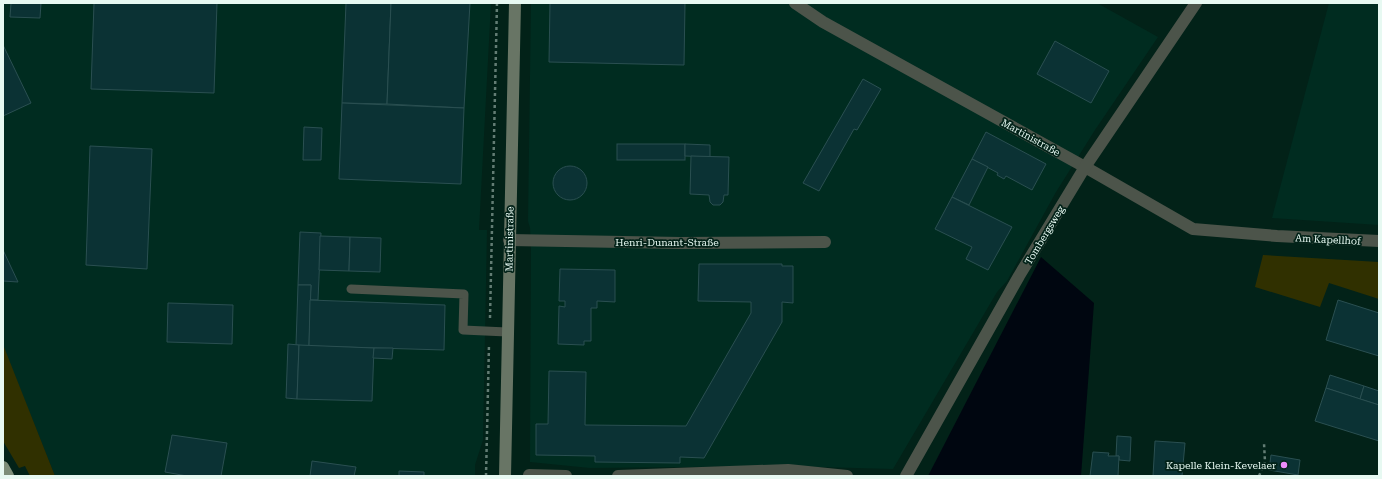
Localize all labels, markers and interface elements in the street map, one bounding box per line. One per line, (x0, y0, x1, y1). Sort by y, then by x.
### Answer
street label: Martinistraße (1000, 117, 1062, 158)
street label: Tombergsweg (1023, 204, 1066, 267)
street label: Martinistraße (503, 206, 516, 272)
street label: Am Kapellhof (1295, 232, 1362, 247)
street label: Henri-Dunant-Straße (615, 237, 719, 248)
place label: Kapelle Klein-Kevelaer (1166, 460, 1276, 471)
marker: Kapelle Klein-Kevelaer (1279, 460, 1289, 470)

